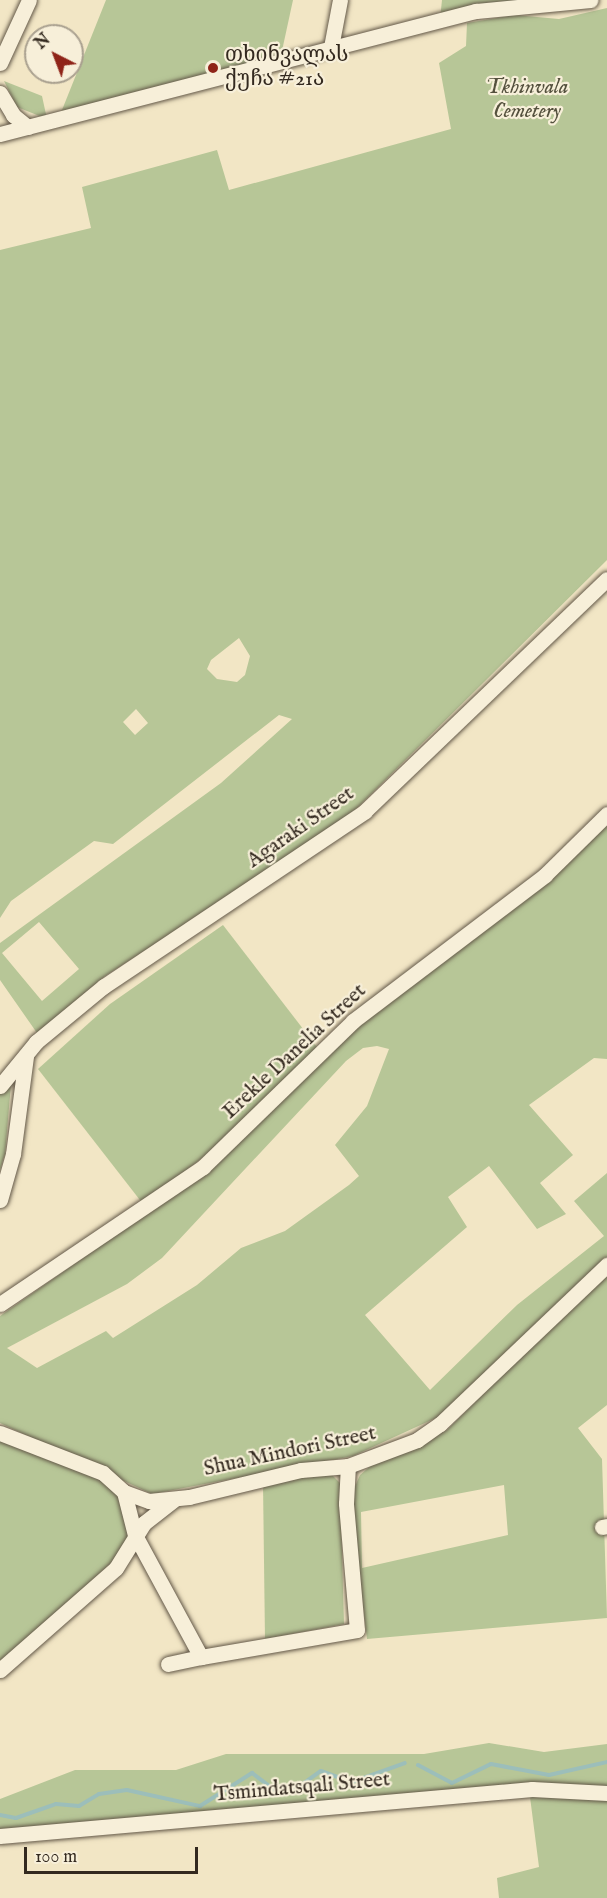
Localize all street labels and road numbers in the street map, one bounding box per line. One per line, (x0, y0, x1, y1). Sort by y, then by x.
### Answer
street label: Agaraki Street (243, 782, 359, 874)
street label: Erekle Danelia Street (218, 979, 372, 1125)
street label: Shua Mindori Street (202, 1421, 378, 1483)
street label: Tsmindatsqali Street (213, 1768, 391, 1808)

